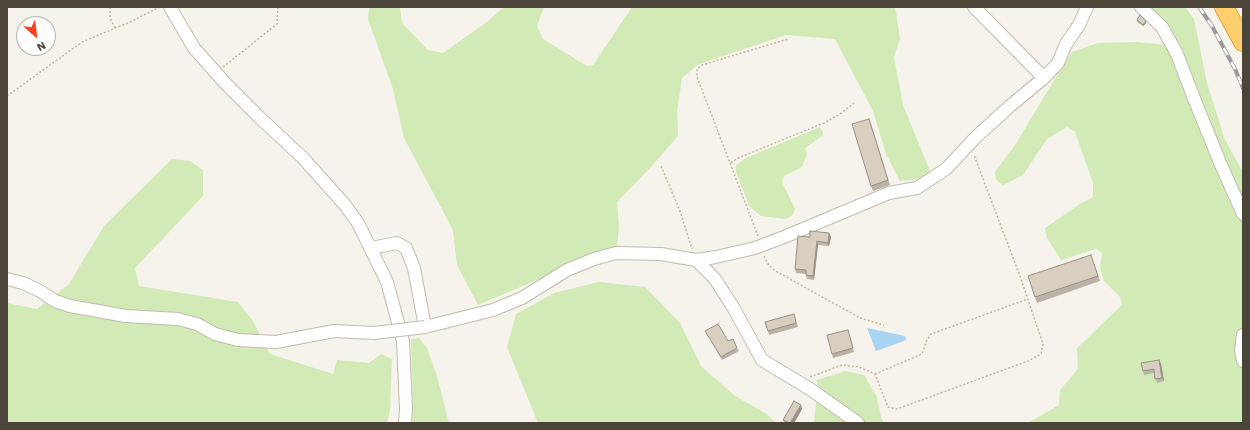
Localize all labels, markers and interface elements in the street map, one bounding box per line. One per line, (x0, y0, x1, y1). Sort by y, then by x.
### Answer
north arrow (16, 16, 56, 56)
text: N (35, 39, 48, 54)

